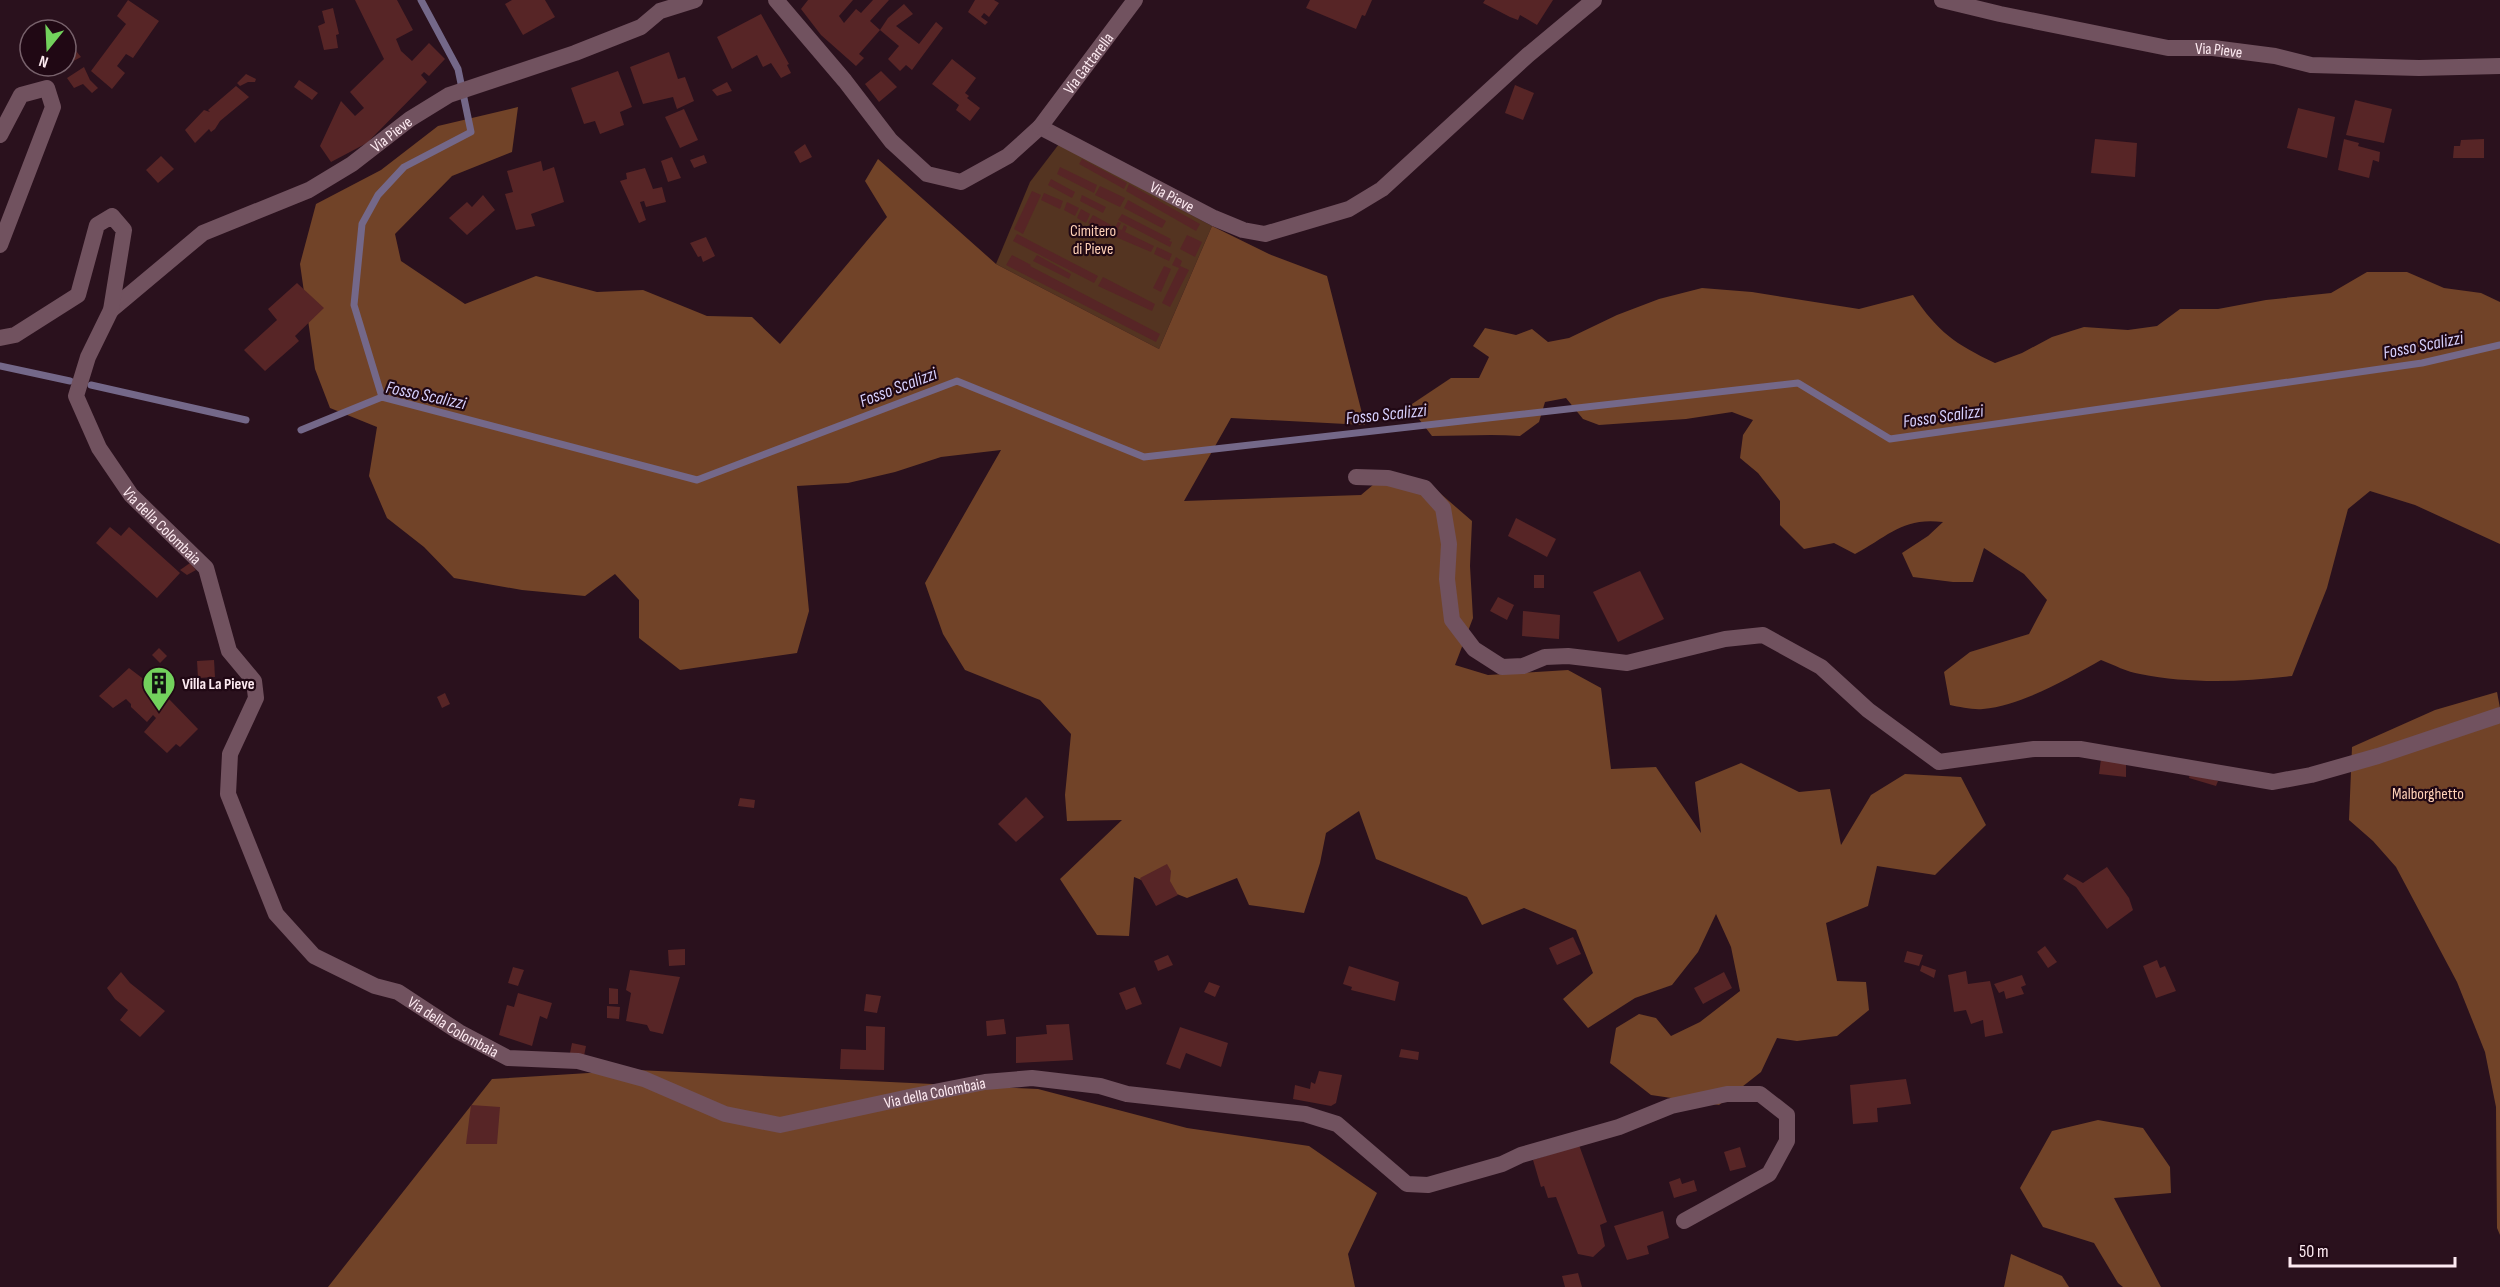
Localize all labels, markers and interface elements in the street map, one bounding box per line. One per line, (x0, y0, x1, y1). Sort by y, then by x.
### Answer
north arrow (18, 18, 78, 78)
street label: Via Gattarella (1060, 29, 1118, 98)
street label: Via Pieve (2195, 40, 2243, 63)
text: N (37, 50, 51, 71)
street label: Via Pieve (367, 113, 417, 157)
street label: Via Pieve (1146, 178, 1197, 217)
park label: Cimitero di Pieve (1070, 222, 1116, 259)
water label: Fosso Scalizzi (2381, 327, 2466, 364)
water label: Fosso Scalizzi (857, 363, 941, 412)
water label: Fosso Scalizzi (384, 377, 468, 414)
water label: Fosso Scalizzi (1345, 400, 1428, 429)
water label: Fosso Scalizzi (1901, 400, 1985, 433)
street label: Via della Colombaia (118, 484, 205, 569)
building icon: Villa La Pieve (141, 665, 177, 712)
place label: Villa La Pieve (182, 675, 255, 694)
park label: Malborghetto (2392, 785, 2464, 804)
street label: Via della Colombaia (404, 993, 501, 1062)
street label: Via della Colombaia (883, 1074, 987, 1113)
scale bar (2290, 1230, 2455, 1268)
text: 50 m (2299, 1241, 2329, 1262)

